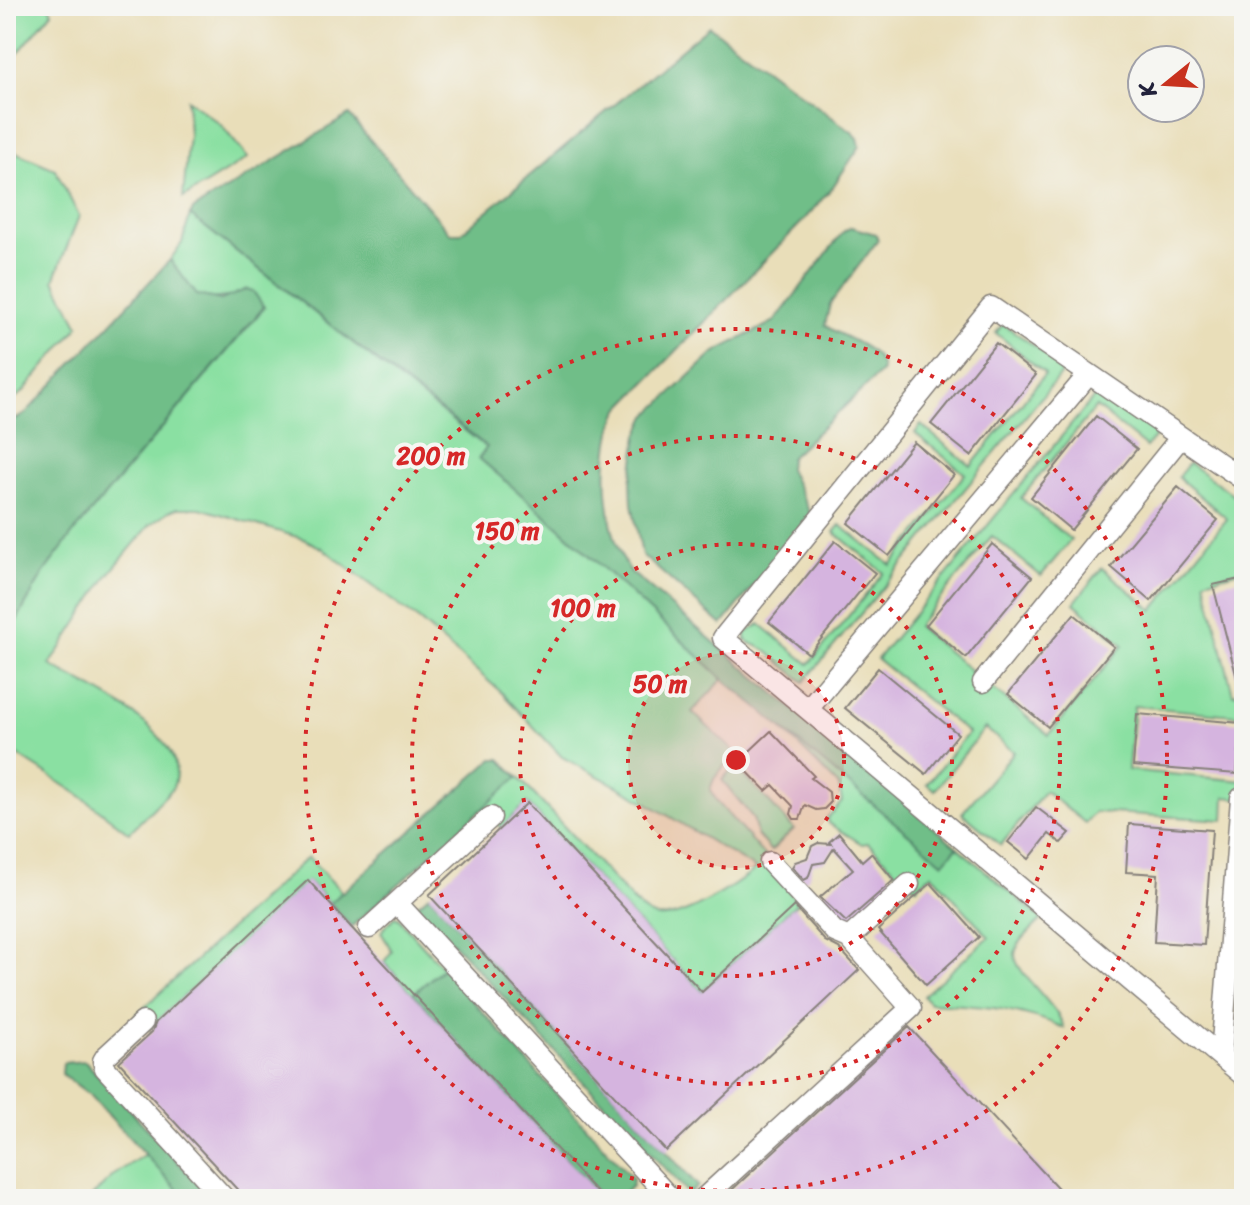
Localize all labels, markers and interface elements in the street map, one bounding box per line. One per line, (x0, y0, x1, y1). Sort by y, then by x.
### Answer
north arrow (1126, 44, 1206, 124)
text: K (1126, 76, 1168, 103)
text: 200 m (396, 435, 466, 477)
text: 150 m (475, 510, 540, 552)
text: 100 m (550, 587, 616, 629)
text: 50 m (633, 663, 688, 705)
centre of rings (722, 746, 750, 774)

